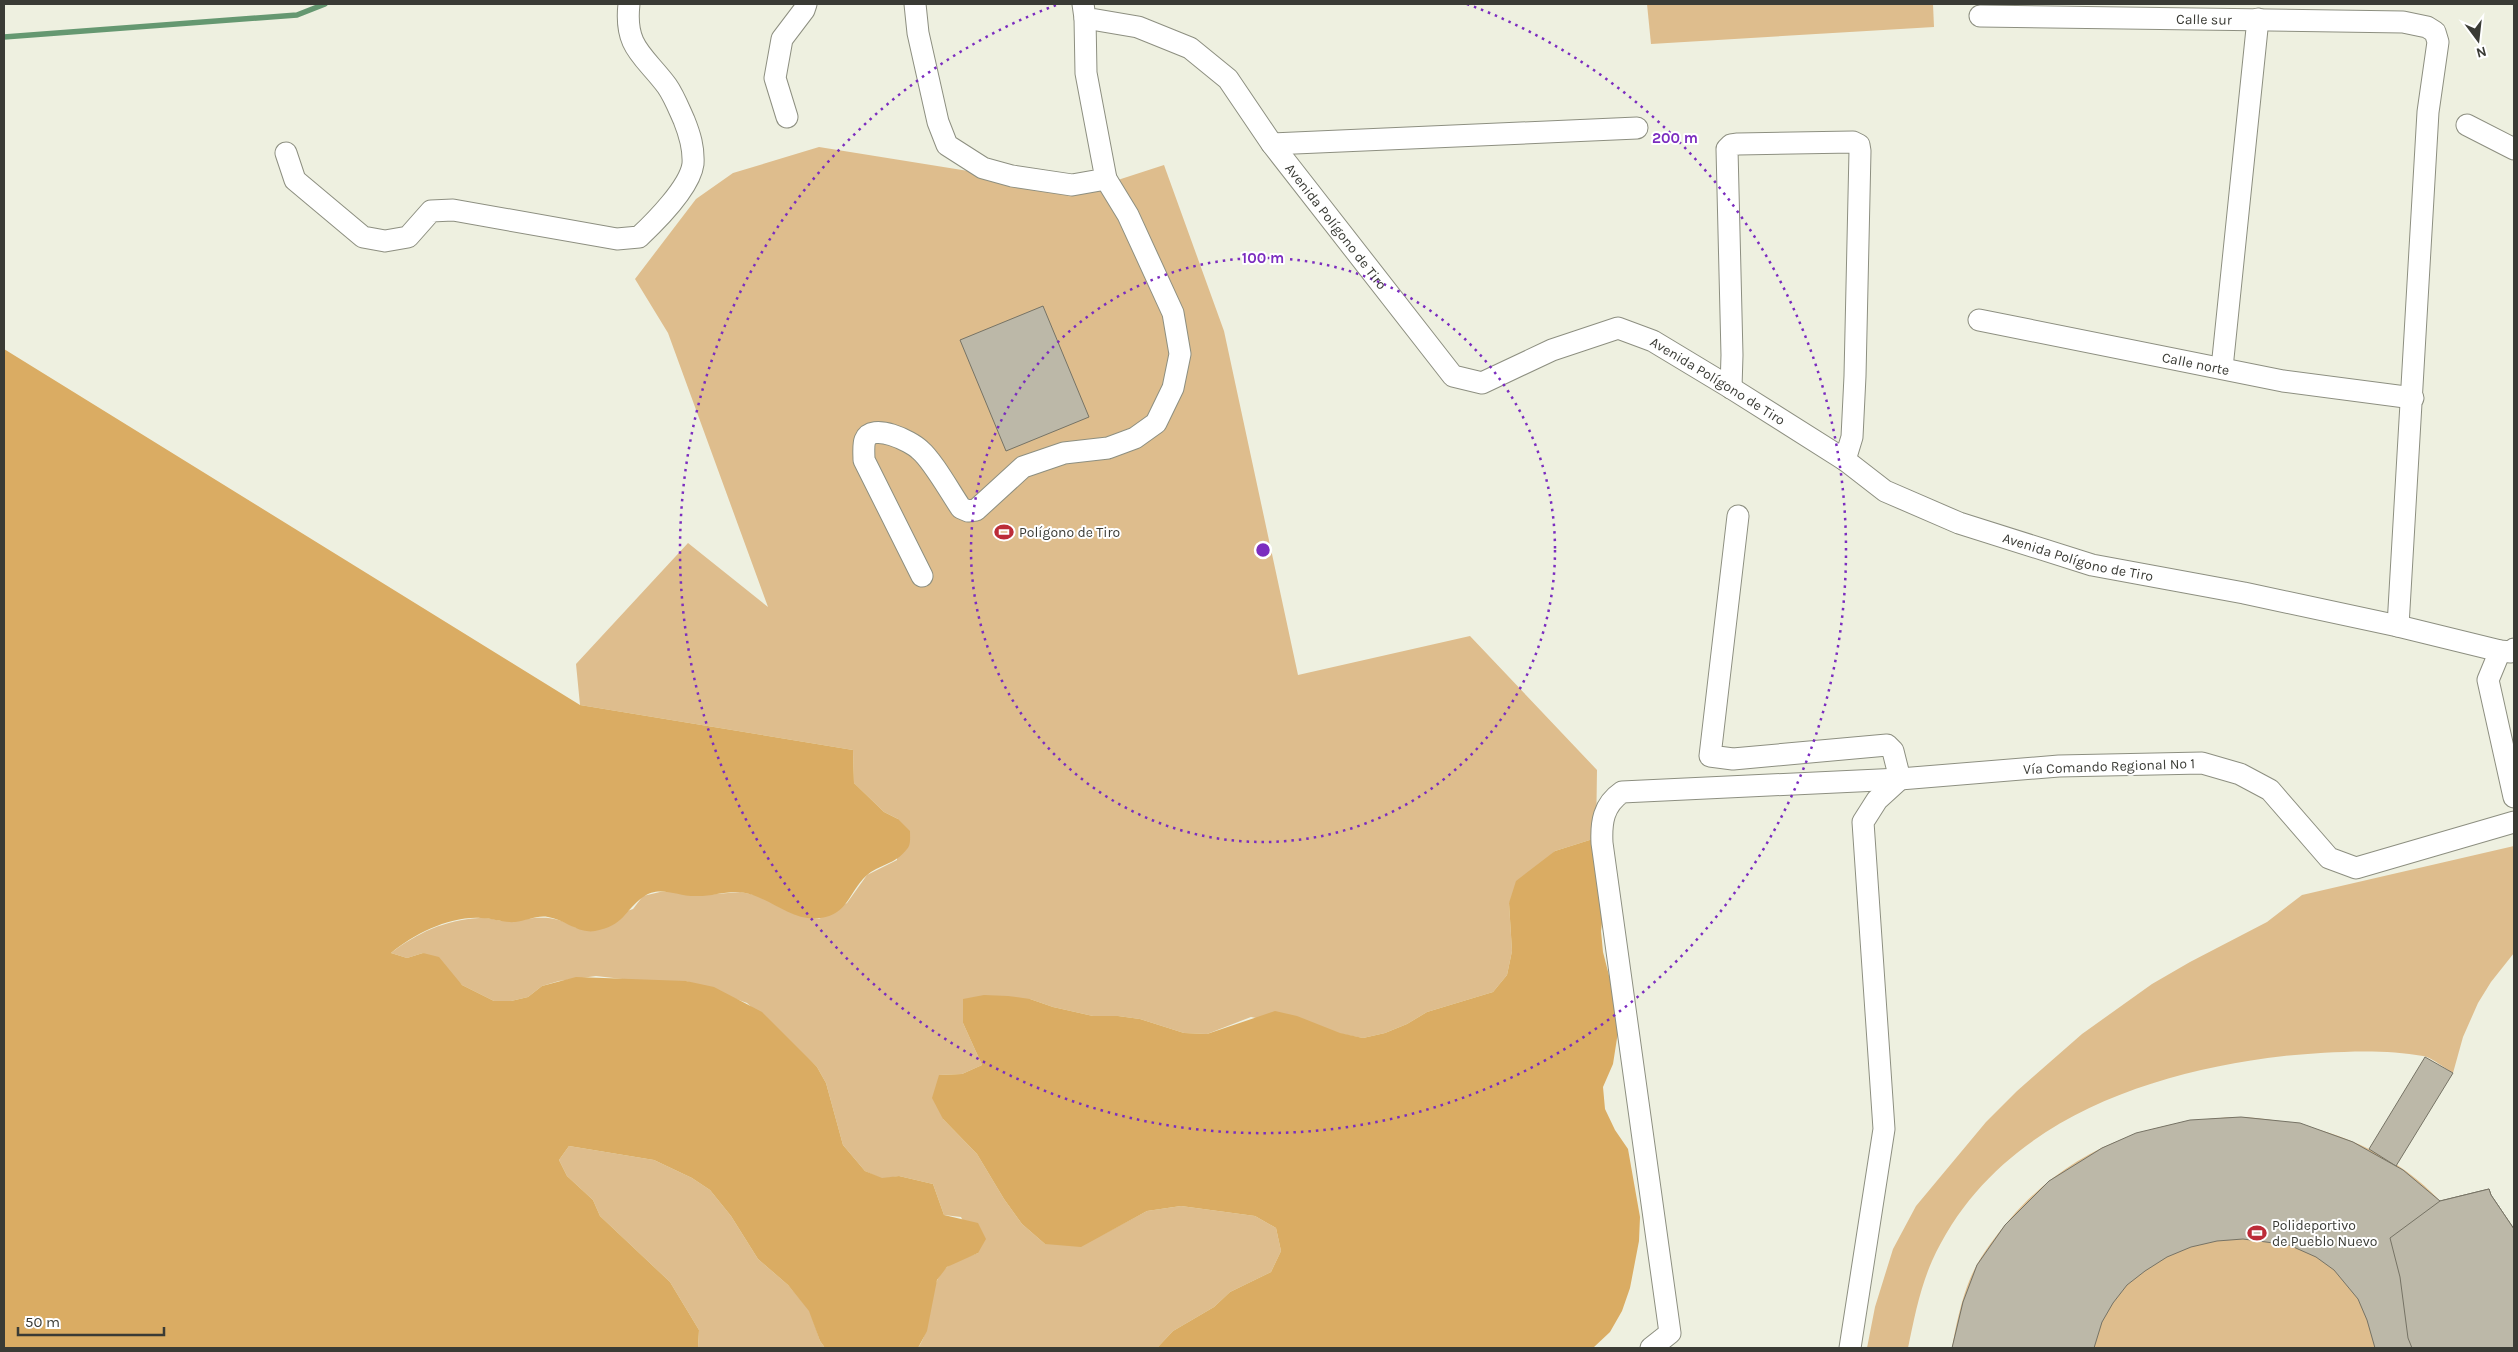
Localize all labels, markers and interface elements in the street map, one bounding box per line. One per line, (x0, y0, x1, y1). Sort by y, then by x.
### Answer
street label: Calle sur (2176, 11, 2233, 29)
north arrow (2453, 15, 2503, 65)
text: N (2474, 43, 2488, 62)
text: 200 m (1652, 129, 1698, 147)
street label: Avenida Polígono de Tiro (1281, 160, 1390, 293)
text: 100 m (1242, 249, 1284, 267)
street label: Avenida Polígono de Tiro (1647, 333, 1788, 429)
street label: Calle norte (2160, 349, 2231, 379)
sports icon: Polígono de Tiro (993, 521, 1015, 543)
place label: Polígono de Tiro (1019, 524, 1120, 541)
street label: Avenida Polígono de Tiro (2000, 529, 2155, 585)
centre of rings (1254, 541, 1272, 559)
street label: Vía Comando Regional Nº 1 (2023, 755, 2195, 778)
place label: Polideportivo de Pueblo Nuevo (2272, 1217, 2377, 1250)
sports icon: Polideportivo de Pueblo Nuevo (2246, 1222, 2268, 1244)
scale bar (18, 1304, 164, 1336)
text: 50 m (25, 1313, 60, 1331)

